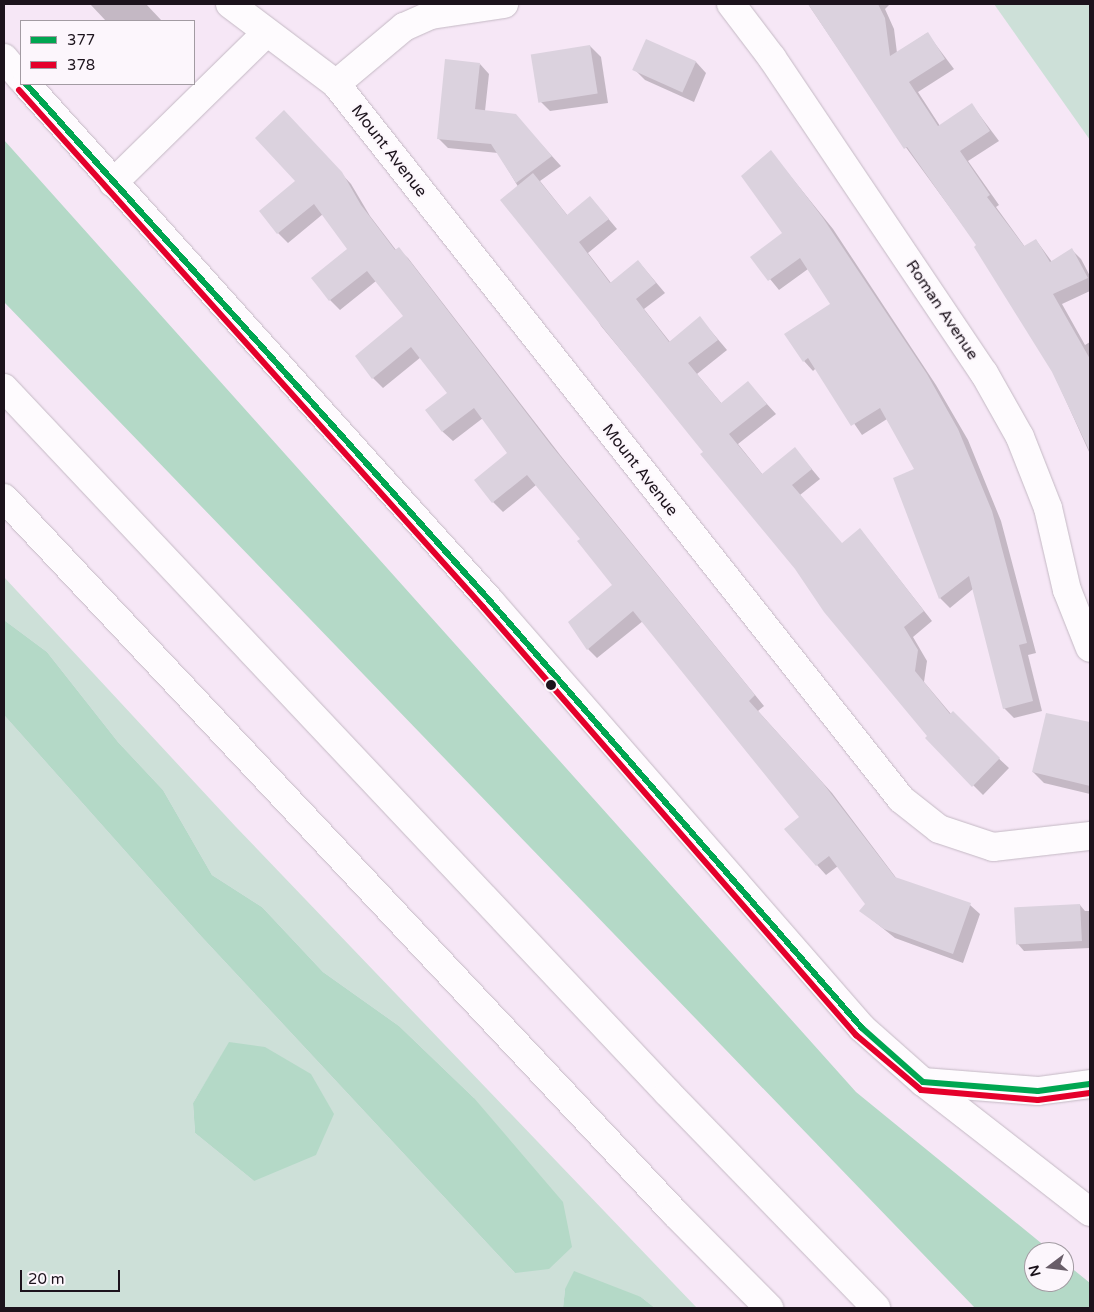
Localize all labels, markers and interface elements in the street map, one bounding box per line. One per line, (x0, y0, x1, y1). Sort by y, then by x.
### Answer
legend (20, 20, 195, 85)
text: 377 (67, 31, 95, 49)
text: 378 (67, 56, 95, 74)
street label: Mount Avenue (347, 101, 431, 201)
street label: Roman Avenue (902, 257, 982, 363)
street label: Mount Avenue (598, 420, 682, 520)
unlabelled marker (546, 680, 556, 690)
north arrow (1024, 1242, 1074, 1292)
scale bar (22, 1260, 122, 1292)
text: N (1025, 1263, 1045, 1278)
text: 20 m (28, 1270, 65, 1288)

